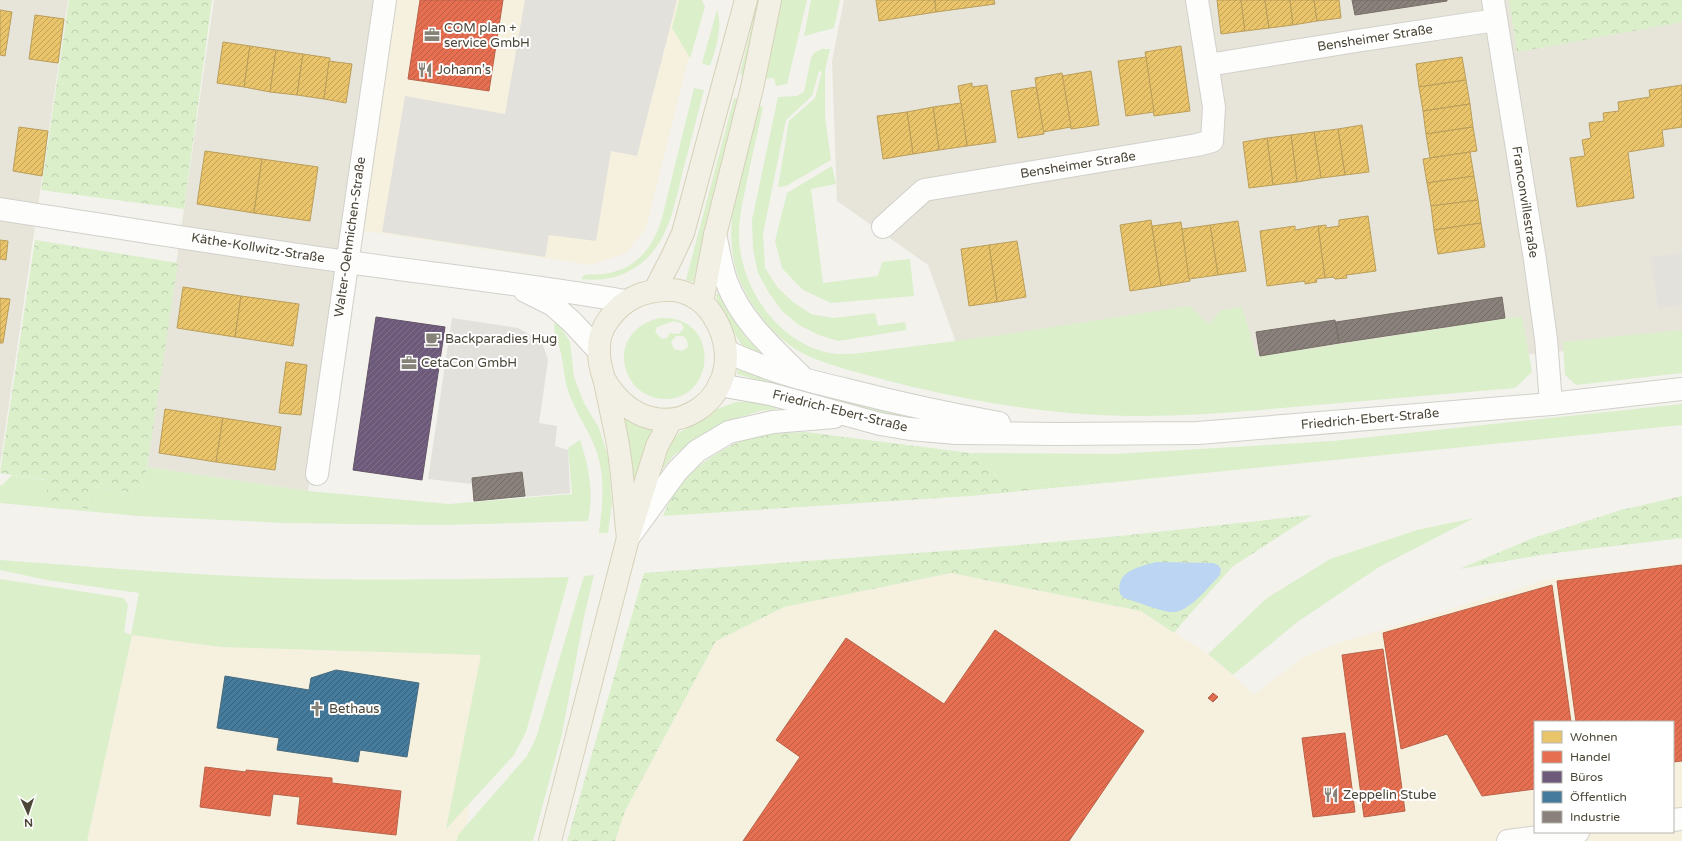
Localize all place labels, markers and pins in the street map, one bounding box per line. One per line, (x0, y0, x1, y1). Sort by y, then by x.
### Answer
place label: COM plan + service GmbH (444, 20, 530, 51)
office icon: COM plan + service GmbH (423, 26, 441, 44)
restaurant icon: Johann’s (416, 61, 434, 79)
place label: Johann’s (437, 62, 491, 78)
cafe icon: Backparadies Hug (424, 330, 442, 348)
place label: Backparadies Hug (445, 331, 557, 347)
office icon: CetaCon GmbH (400, 354, 418, 372)
place label: CetaCon GmbH (421, 355, 517, 371)
church icon: Bethaus (308, 700, 326, 718)
place label: Bethaus (329, 701, 380, 717)
restaurant icon: Zeppelin Stube (1322, 786, 1340, 804)
place label: Zeppelin Stube (1343, 787, 1436, 803)

